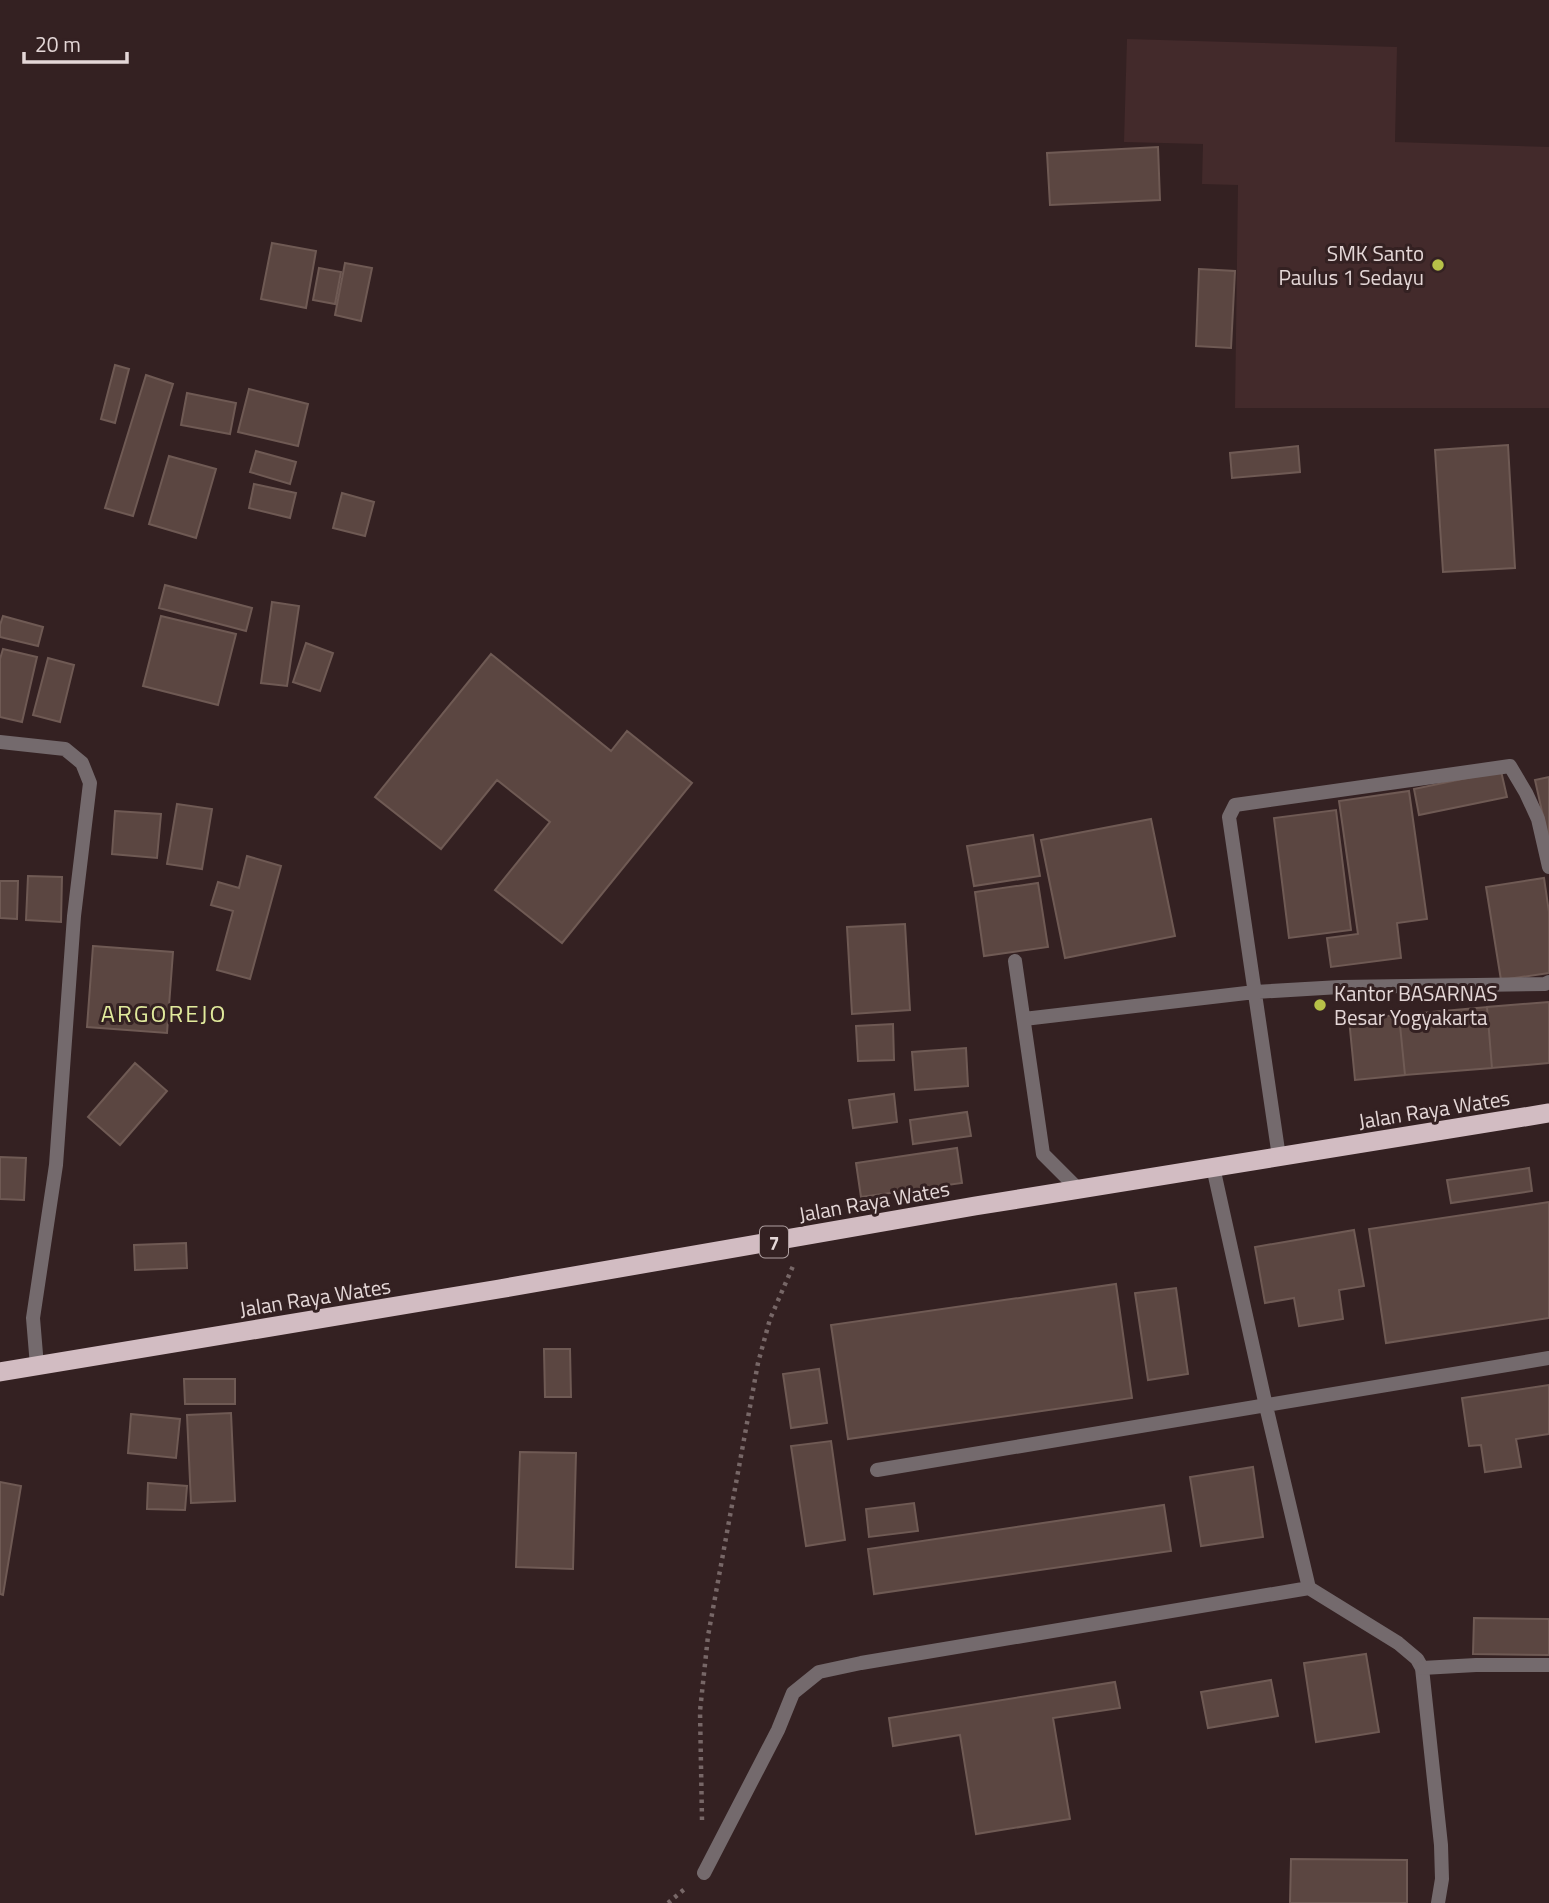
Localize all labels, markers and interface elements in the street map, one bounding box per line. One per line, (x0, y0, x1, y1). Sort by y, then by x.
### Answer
scale bar (24, 21, 128, 65)
text: 20 m (35, 28, 81, 60)
place label: SMK Santo Paulus 1 Sedayu (1278, 237, 1424, 293)
marker: SMK Santo Paulus 1 Sedayu (1430, 257, 1446, 273)
place label: Kantor BASARNAS Besar Yogyakarta (1334, 977, 1498, 1033)
district label: ARGOREJO (101, 995, 227, 1031)
marker: Kantor BASARNAS Besar Yogyakarta (1312, 997, 1328, 1013)
street label: Jalan Raya Wates (1356, 1081, 1512, 1137)
street label: Jalan Raya Wates (796, 1172, 952, 1230)
road number: 7 (760, 1226, 788, 1258)
street label: Jalan Raya Wates (237, 1269, 393, 1325)

